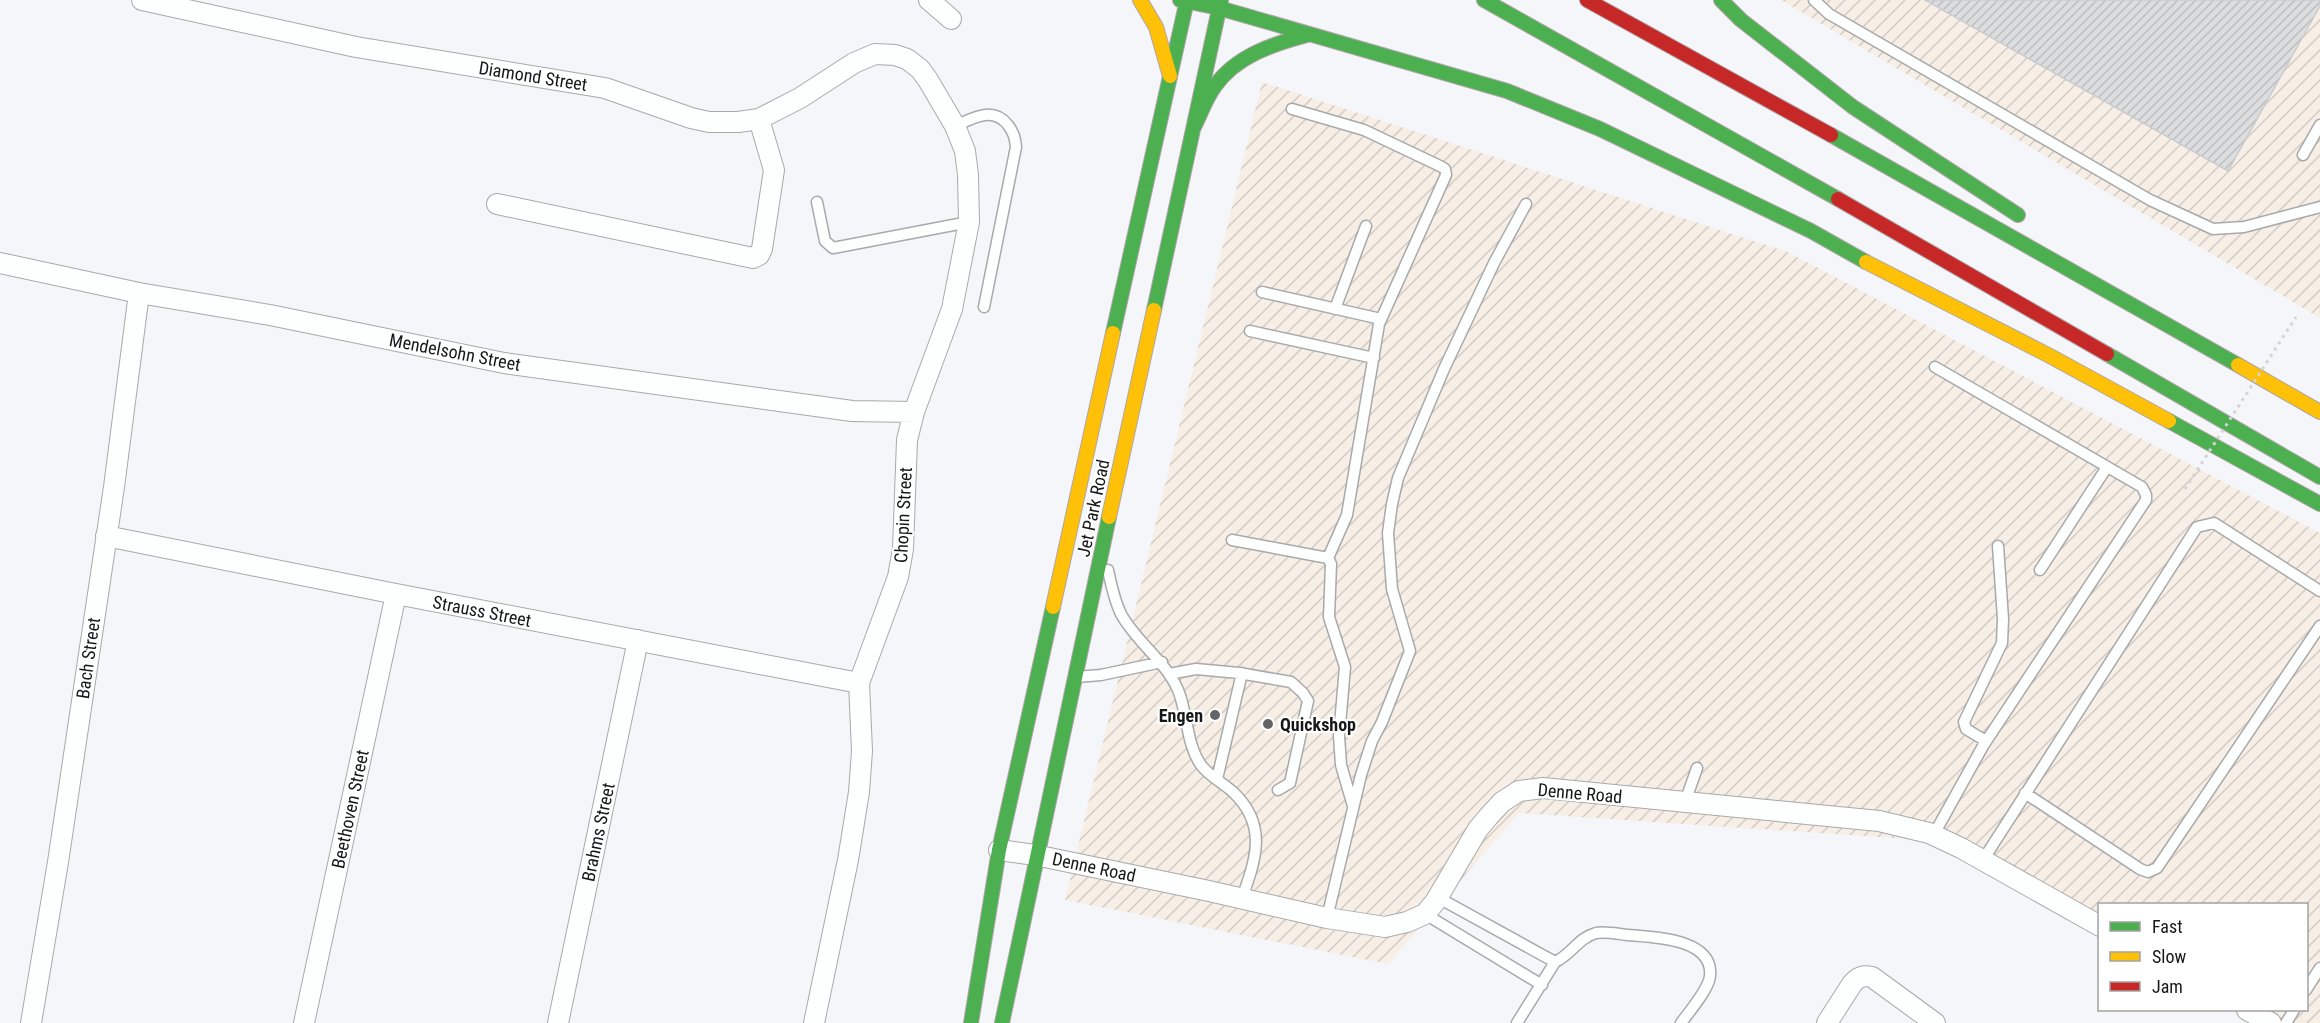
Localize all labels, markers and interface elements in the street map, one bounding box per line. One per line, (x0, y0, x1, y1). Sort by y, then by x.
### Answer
street label: Diamond Street (477, 57, 589, 95)
street label: Mendelsohn Street (388, 329, 522, 375)
street label: Jet Park Road (1072, 457, 1114, 559)
street label: Chopin Street (890, 467, 916, 563)
street label: Strauss Street (431, 591, 533, 631)
street label: Bach Street (72, 616, 104, 700)
place label: Engen (1159, 705, 1203, 726)
marker: Engen (1208, 708, 1222, 722)
place label: Quickshop (1280, 714, 1356, 735)
marker: Quickshop (1261, 717, 1275, 731)
street label: Beethoven Street (327, 748, 373, 870)
street label: Denne Road (1537, 779, 1623, 807)
street label: Brahms Street (577, 781, 619, 883)
street label: Denne Road (1050, 848, 1138, 886)
legend (2098, 903, 2308, 1011)
text: Fast (2152, 916, 2183, 937)
text: Slow (2152, 946, 2187, 967)
text: Jam (2152, 976, 2183, 997)

